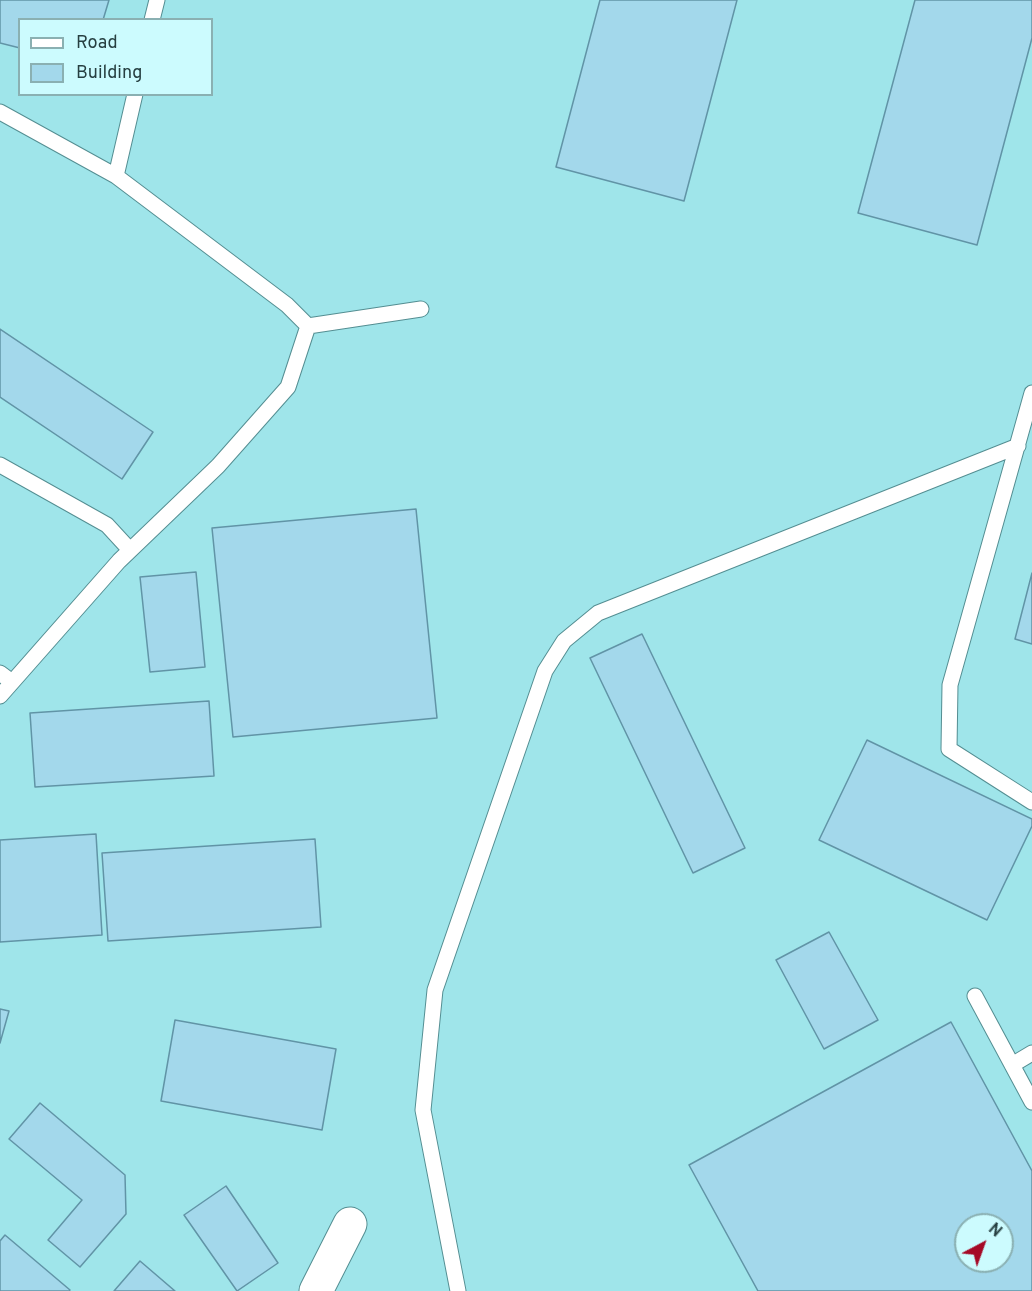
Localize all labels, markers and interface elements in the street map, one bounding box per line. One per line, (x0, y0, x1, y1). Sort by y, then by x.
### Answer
legend (18, 18, 213, 96)
text: Road (76, 32, 118, 55)
text: Building (76, 62, 142, 85)
north arrow (954, 1213, 1014, 1273)
text: N (984, 1220, 1005, 1242)

